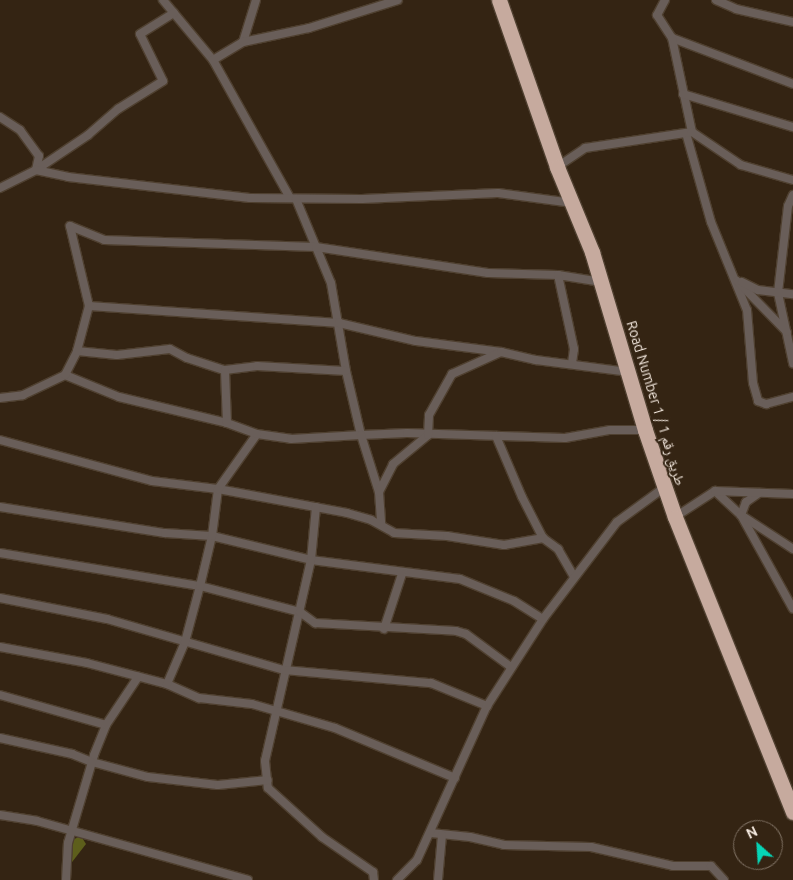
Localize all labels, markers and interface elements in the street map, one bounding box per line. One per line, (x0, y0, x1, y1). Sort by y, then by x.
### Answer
street label: Road Number 1 / طريق رقم 1 (623, 319, 689, 487)
north arrow (733, 820, 783, 870)
text: N (744, 823, 760, 842)

